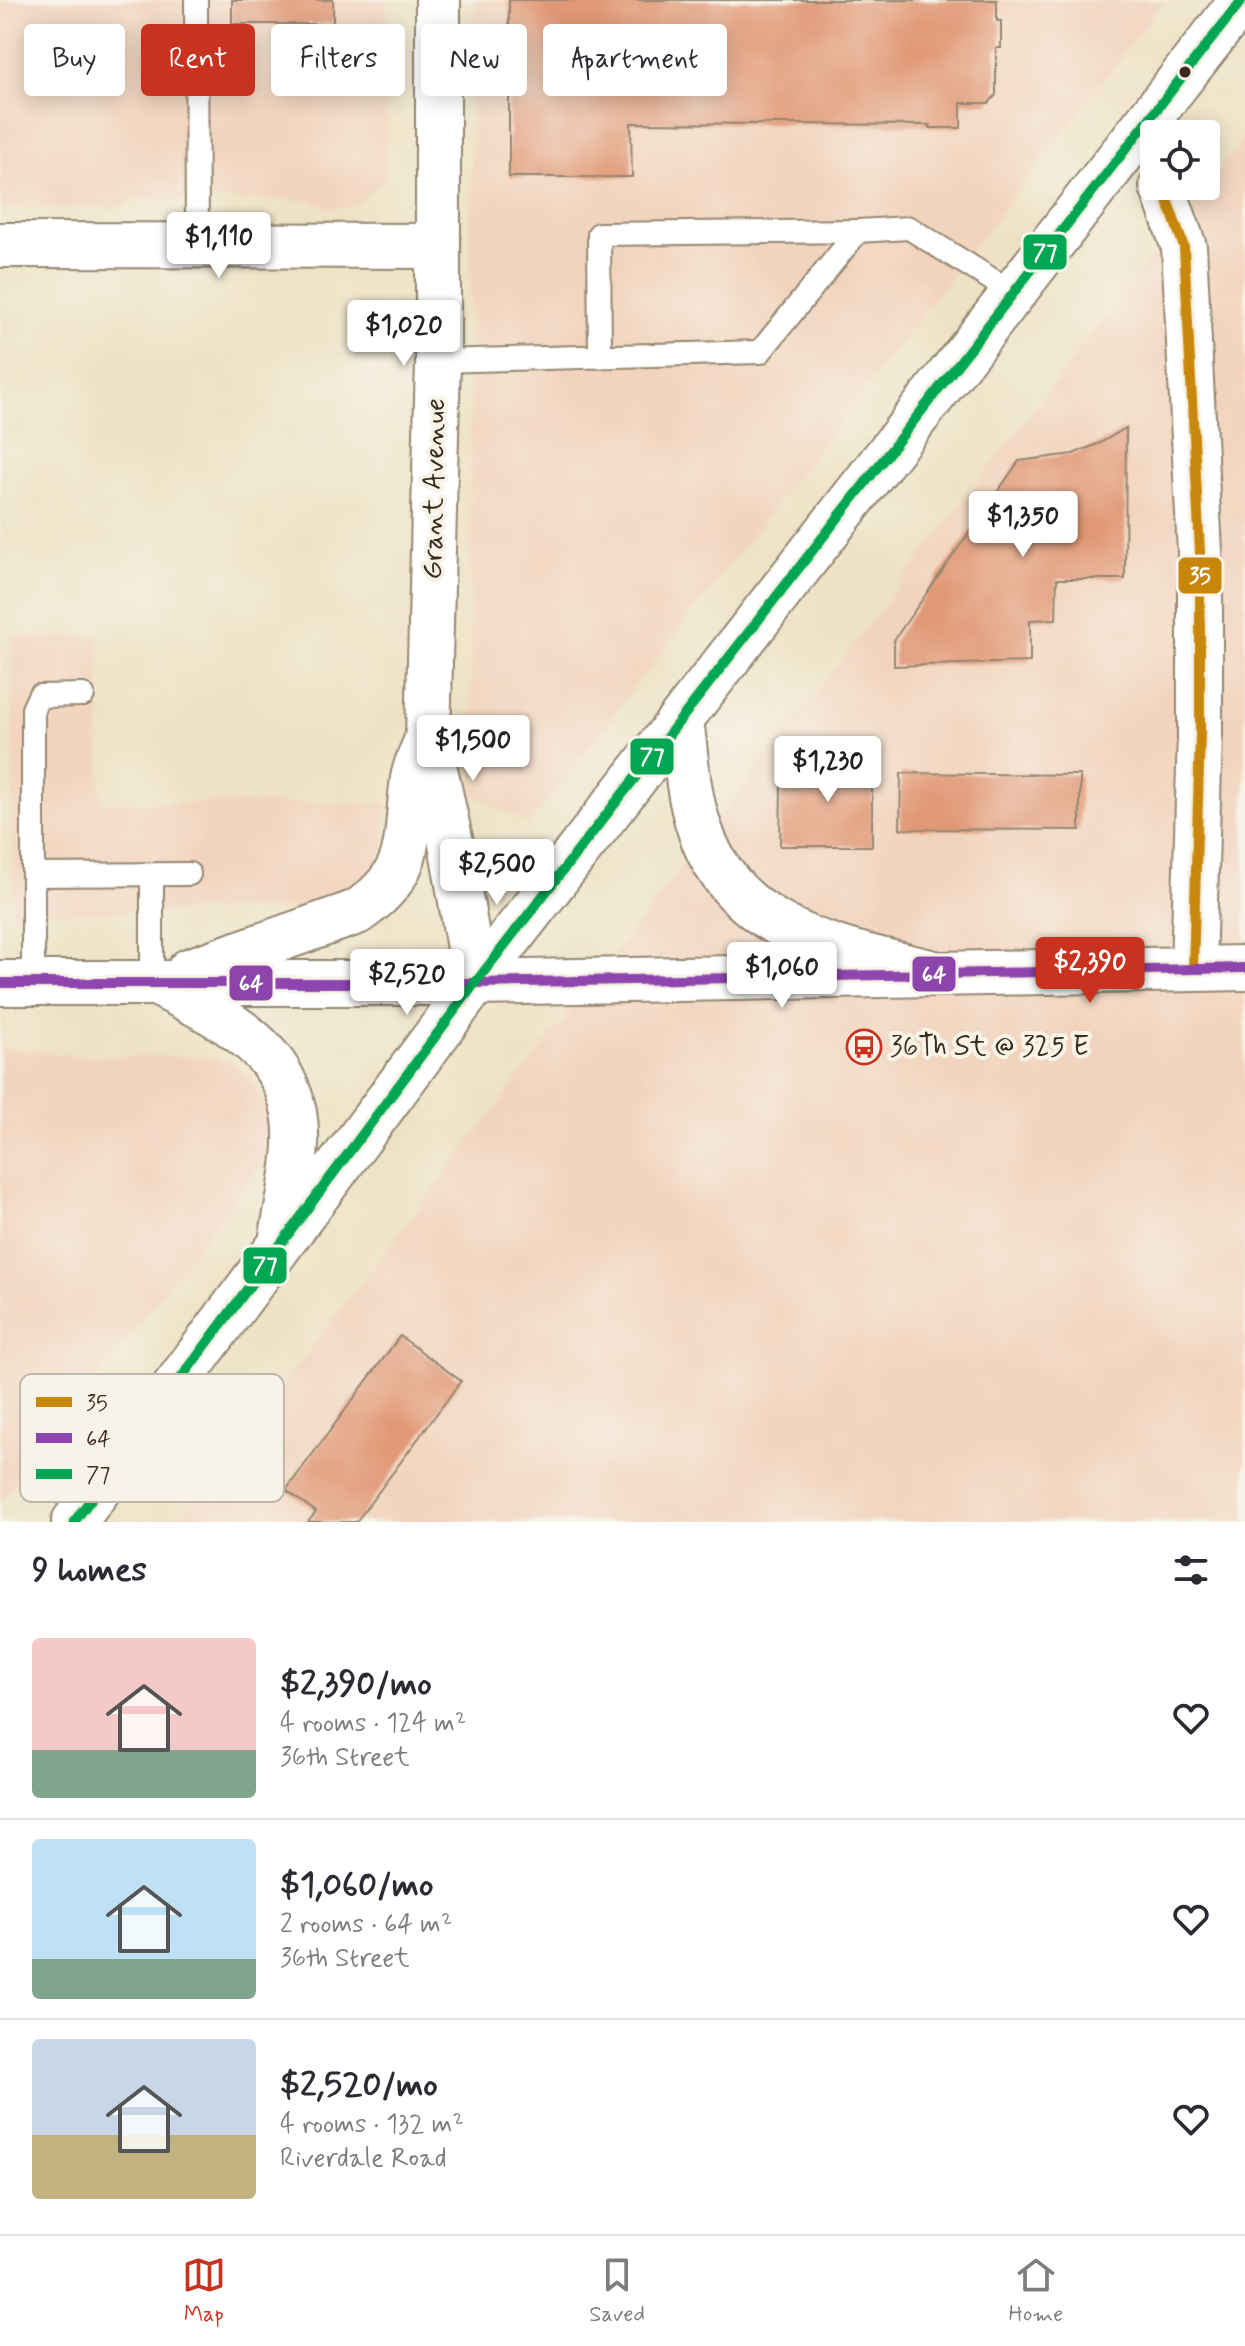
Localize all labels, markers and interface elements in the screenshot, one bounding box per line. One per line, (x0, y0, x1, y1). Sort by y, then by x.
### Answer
chip: Buy (24, 24, 125, 96)
chip: Rent (141, 24, 255, 96)
chip: Filters (271, 24, 405, 96)
chip: New (421, 24, 527, 96)
chip: Apartment (543, 24, 727, 96)
unlabelled marker (1177, 64, 1193, 80)
map controls (1140, 120, 1220, 200)
button: locate (1140, 120, 1220, 200)
pin: $1,110 (154, 212, 284, 280)
text: $1,110 (185, 221, 253, 255)
line badge: 77 (1022, 233, 1068, 271)
text: 77 (1033, 240, 1057, 268)
pin: $1,020 (339, 300, 469, 368)
text: $1,020 (365, 309, 443, 343)
street label: Grant Avenue (415, 398, 455, 580)
pin: $1,350 (958, 491, 1088, 559)
text: $1,350 (987, 500, 1059, 534)
line badge: 35 (1177, 556, 1223, 595)
text: 35 (1189, 563, 1211, 591)
pin: $1,500 (408, 715, 538, 783)
text: $1,500 (435, 724, 511, 758)
pin: $1,230 (763, 736, 893, 804)
line badge: 77 (629, 737, 675, 776)
text: 77 (640, 744, 664, 772)
text: $1,230 (792, 745, 864, 779)
pin: $2,500 (432, 839, 562, 907)
text: $2,500 (458, 848, 536, 882)
pin: $2,390 (1025, 937, 1155, 1005)
pin: $1,060 (717, 942, 847, 1010)
text: $2,390 (1054, 946, 1126, 980)
pin: $2,520 (342, 949, 472, 1017)
text: $1,060 (745, 951, 819, 985)
line badge: 64 (911, 955, 957, 993)
text: $2,520 (368, 958, 446, 992)
text: 64 (922, 962, 947, 990)
line badge: 64 (228, 964, 274, 1002)
text: 64 (239, 971, 264, 999)
bus stop icon: 36Th St @ 325 E (845, 1028, 883, 1066)
place label: 36Th St @ 325 E (890, 1029, 1089, 1066)
line badge: 77 (242, 1246, 288, 1285)
text: 77 (253, 1253, 277, 1281)
legend (20, 1374, 284, 1502)
text: 35 (86, 1390, 108, 1418)
text: 64 (86, 1426, 111, 1454)
text: 77 (86, 1462, 110, 1490)
text: 9 homes (32, 1548, 147, 1593)
icon: filters (1169, 1548, 1213, 1592)
text: $2,390/mo (280, 1662, 432, 1707)
icon: home (96, 1670, 192, 1766)
icon: heart (1169, 1696, 1213, 1740)
text: 4 rooms · 124 m² (280, 1707, 466, 1741)
text: 36th Street (280, 1741, 410, 1775)
text: $1,060/mo (280, 1863, 433, 1908)
icon: home (96, 1871, 192, 1967)
icon: heart (1169, 1897, 1213, 1941)
text: 2 rooms · 64 m² (280, 1908, 452, 1942)
text: 36th Street (280, 1942, 410, 1976)
text: $2,520/mo (280, 2063, 438, 2108)
icon: home (96, 2071, 192, 2167)
icon: heart (1169, 2097, 1213, 2141)
text: 4 rooms · 132 m² (280, 2108, 464, 2142)
text: Riverdale Road (280, 2142, 447, 2176)
tab: Map (182, 2253, 226, 2329)
tab: Saved (589, 2253, 645, 2329)
tab: Home (1009, 2253, 1063, 2329)

